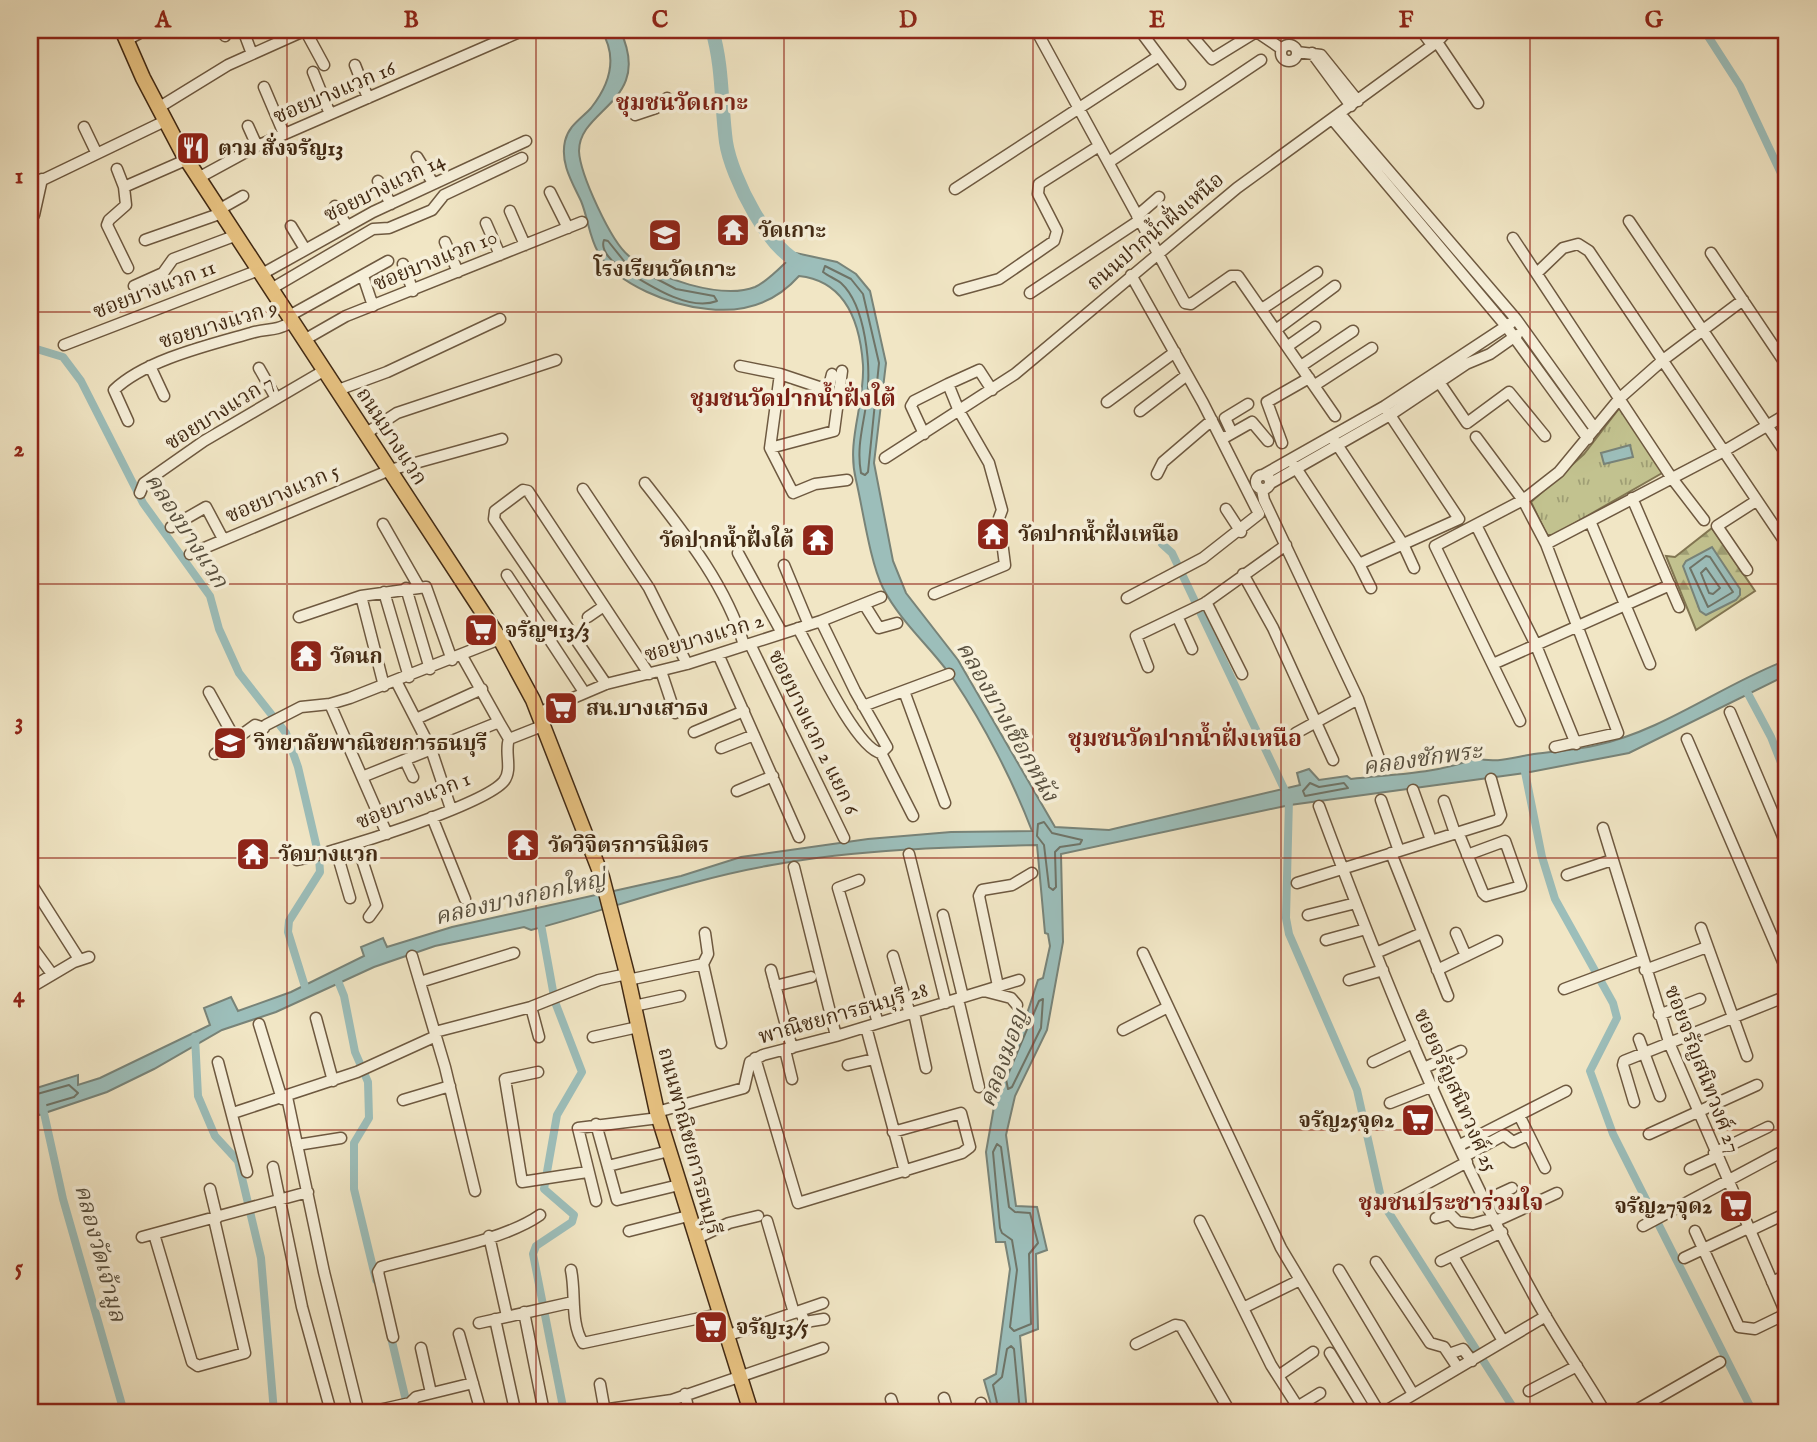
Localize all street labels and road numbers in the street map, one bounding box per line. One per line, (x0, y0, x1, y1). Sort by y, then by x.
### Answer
street label: ซอยบางแวก 16 (269, 55, 401, 131)
street label: ซอยบางแวก 14 (320, 147, 450, 229)
street label: ถนนปากน้ำฝั่งเหนือ (1079, 164, 1230, 297)
street label: ซอยบางแวก 10 (370, 224, 502, 299)
street label: ซอยบางแวก 11 (89, 255, 220, 326)
street label: ซอยบางแวก 9 (156, 295, 281, 356)
street label: ซอยบางแวก 7 (160, 369, 279, 457)
street label: ถนนบางแวก (349, 383, 433, 491)
street label: ซอยบางแวก 5 (222, 458, 344, 530)
street label: ซอยบางแวก 2 (642, 607, 767, 669)
street label: ซอยบางแวก 2 แยก 6 (761, 646, 865, 821)
street label: ซอยบางแวก 1 (352, 766, 475, 837)
street label: พาณิชยการธนบุรี 28 (755, 977, 931, 1052)
street label: ซอยจรัญสนิทวงศ์ 27 (1657, 981, 1747, 1157)
street label: ซอยจรัญสนิทวงศ์ 25 (1407, 1004, 1504, 1177)
street label: ถนนพาณิชยการธนบุรี (651, 1045, 727, 1238)

